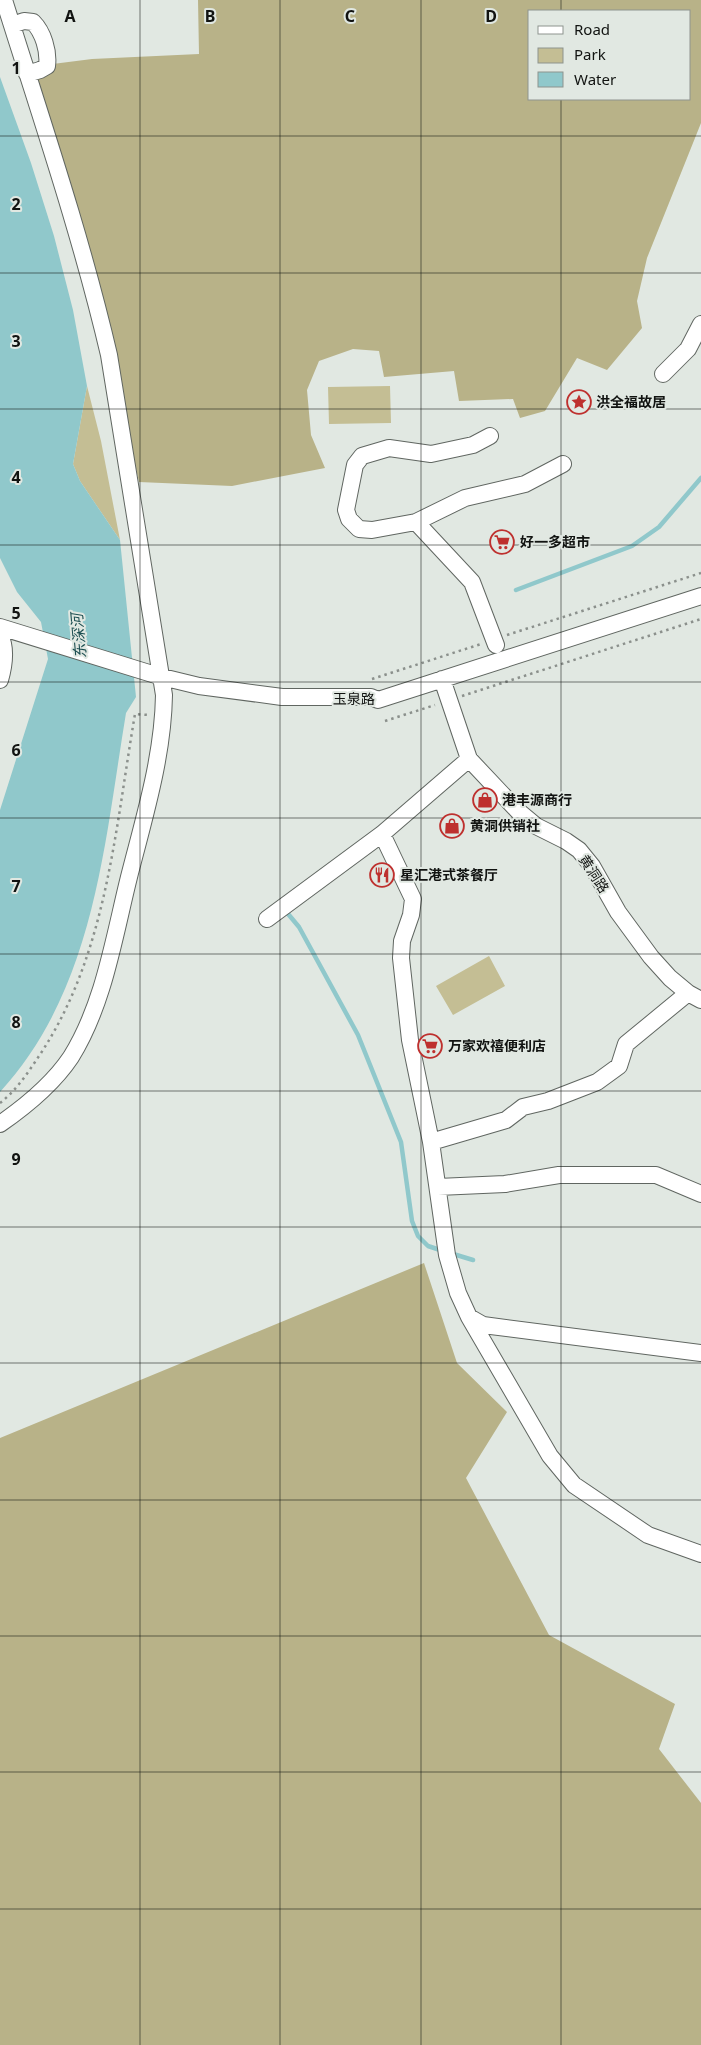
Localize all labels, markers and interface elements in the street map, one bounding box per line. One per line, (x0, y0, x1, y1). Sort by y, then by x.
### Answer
text: A (64, 5, 76, 27)
text: B (205, 5, 215, 27)
text: C (345, 5, 355, 27)
text: D (485, 5, 497, 27)
legend (528, 10, 691, 100)
text: Road (574, 19, 610, 39)
text: Park (574, 44, 606, 64)
text: 1 (11, 57, 21, 79)
text: Water (574, 69, 616, 89)
text: 2 (11, 193, 21, 215)
text: 3 (11, 330, 21, 352)
place icon: 洪全福故居 (566, 389, 592, 415)
place label: 洪全福故居 (596, 392, 666, 411)
text: 4 (11, 466, 21, 488)
supermarket icon: 好一多超市 (489, 529, 515, 555)
place label: 好一多超市 (520, 532, 590, 551)
text: 5 (11, 602, 21, 624)
water label: 东深河 (66, 610, 90, 659)
street label: 玉泉路 (333, 689, 375, 708)
text: 6 (11, 739, 21, 761)
shop icon: 港丰源商行 (472, 787, 498, 813)
place label: 港丰源商行 (502, 790, 572, 809)
shop icon: 黄洞供销社 (439, 813, 465, 839)
place label: 黄洞供销社 (470, 816, 540, 835)
street label: 黄洞路 (575, 851, 614, 897)
restaurant icon: 星汇港式茶餐厅 (369, 862, 395, 888)
place label: 星汇港式茶餐厅 (400, 865, 498, 884)
text: 7 (11, 875, 21, 897)
text: 8 (11, 1011, 21, 1033)
supermarket icon: 万家欢禧便利店 (417, 1033, 443, 1059)
place label: 万家欢禧便利店 (448, 1036, 546, 1055)
text: 9 (11, 1148, 21, 1170)

